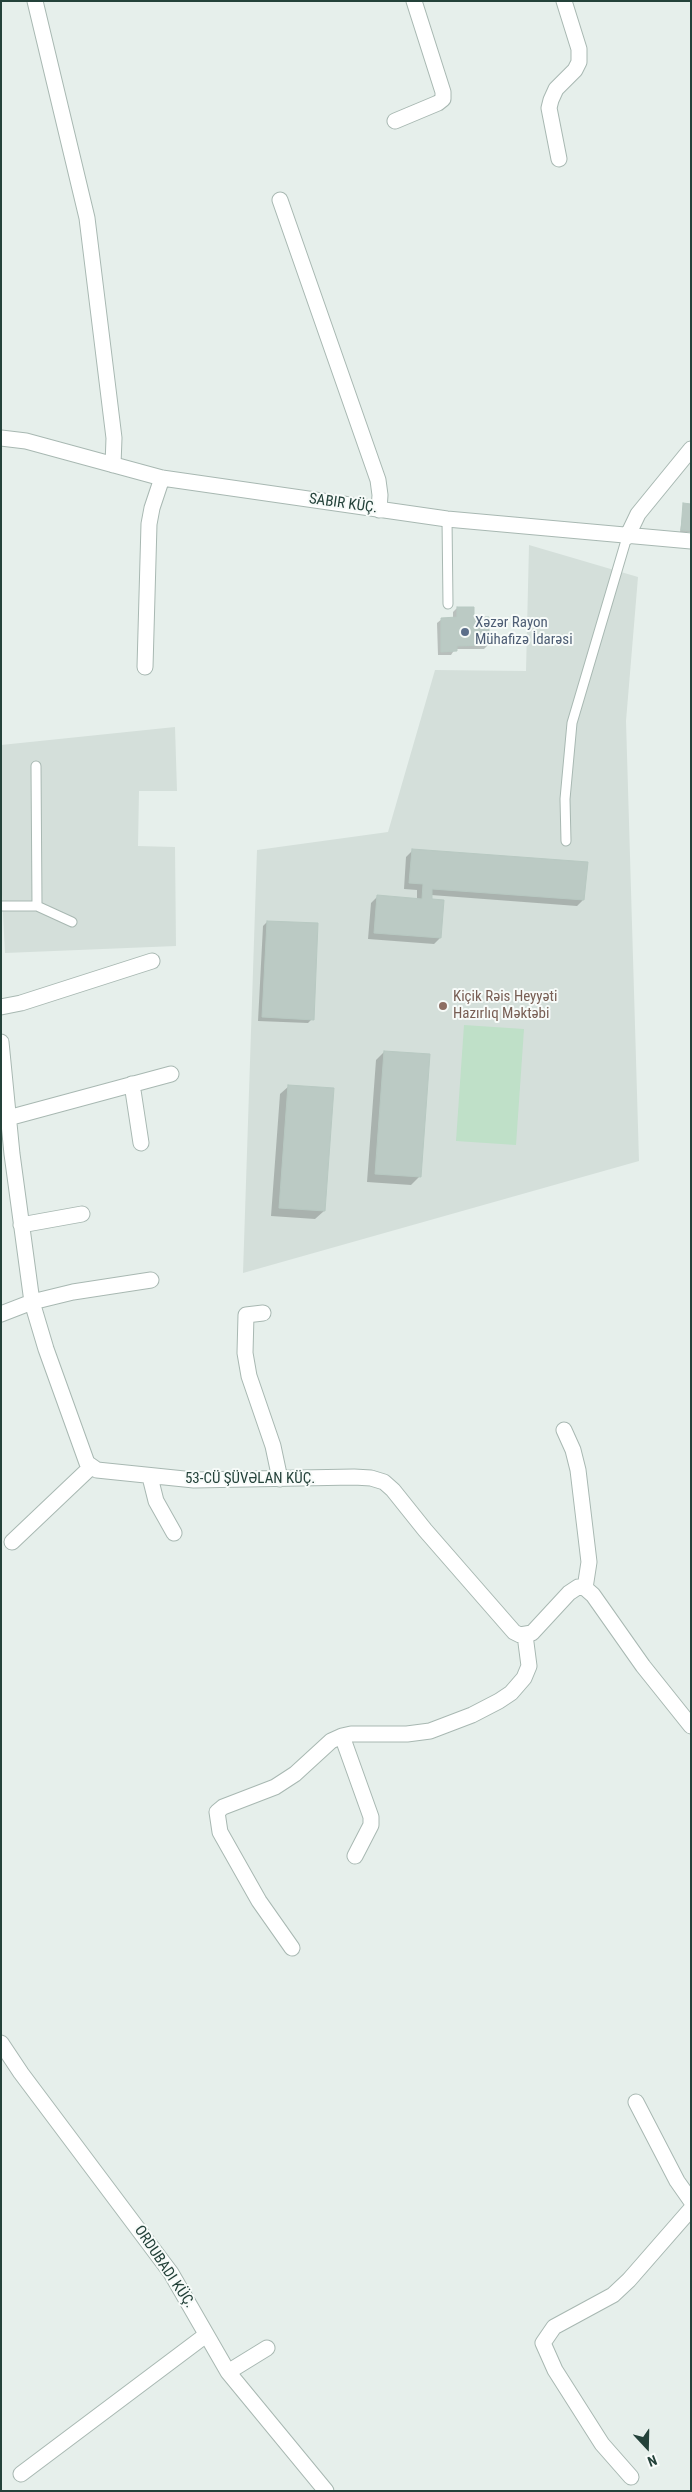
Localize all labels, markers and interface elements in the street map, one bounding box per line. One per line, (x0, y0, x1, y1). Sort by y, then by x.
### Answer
street label: SABIR KÜÇ. (308, 490, 378, 518)
place label: Xəzər Rayon Mühafizə İdarəsi (475, 614, 573, 649)
marker: Xəzər Rayon Mühafizə İdarəsi (459, 626, 471, 638)
place label: Kiçik Rəis Heyyəti Hazırlıq Məktəbi (453, 988, 557, 1023)
marker: Kiçik Rəis Heyyəti Hazırlıq Məktəbi (437, 1000, 449, 1012)
street label: 53-CÜ ŞÜVƏLAN KÜÇ. (185, 1470, 315, 1488)
street label: ORDUBADI KÜÇ. (130, 2222, 198, 2312)
north arrow (622, 2422, 672, 2472)
text: N (646, 2452, 659, 2470)

